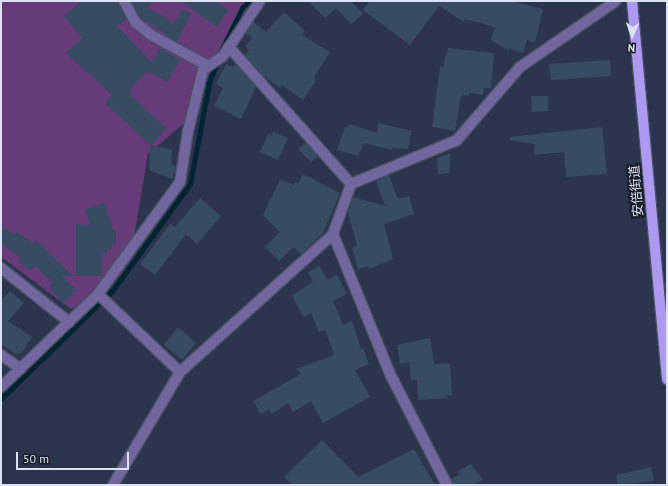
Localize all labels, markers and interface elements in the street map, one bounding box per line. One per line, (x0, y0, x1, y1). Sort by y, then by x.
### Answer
north arrow (612, 16, 652, 56)
text: N (627, 41, 635, 55)
street label: 安倍街道 (627, 164, 647, 218)
scale bar (18, 444, 131, 470)
text: 50 m (23, 451, 49, 466)

